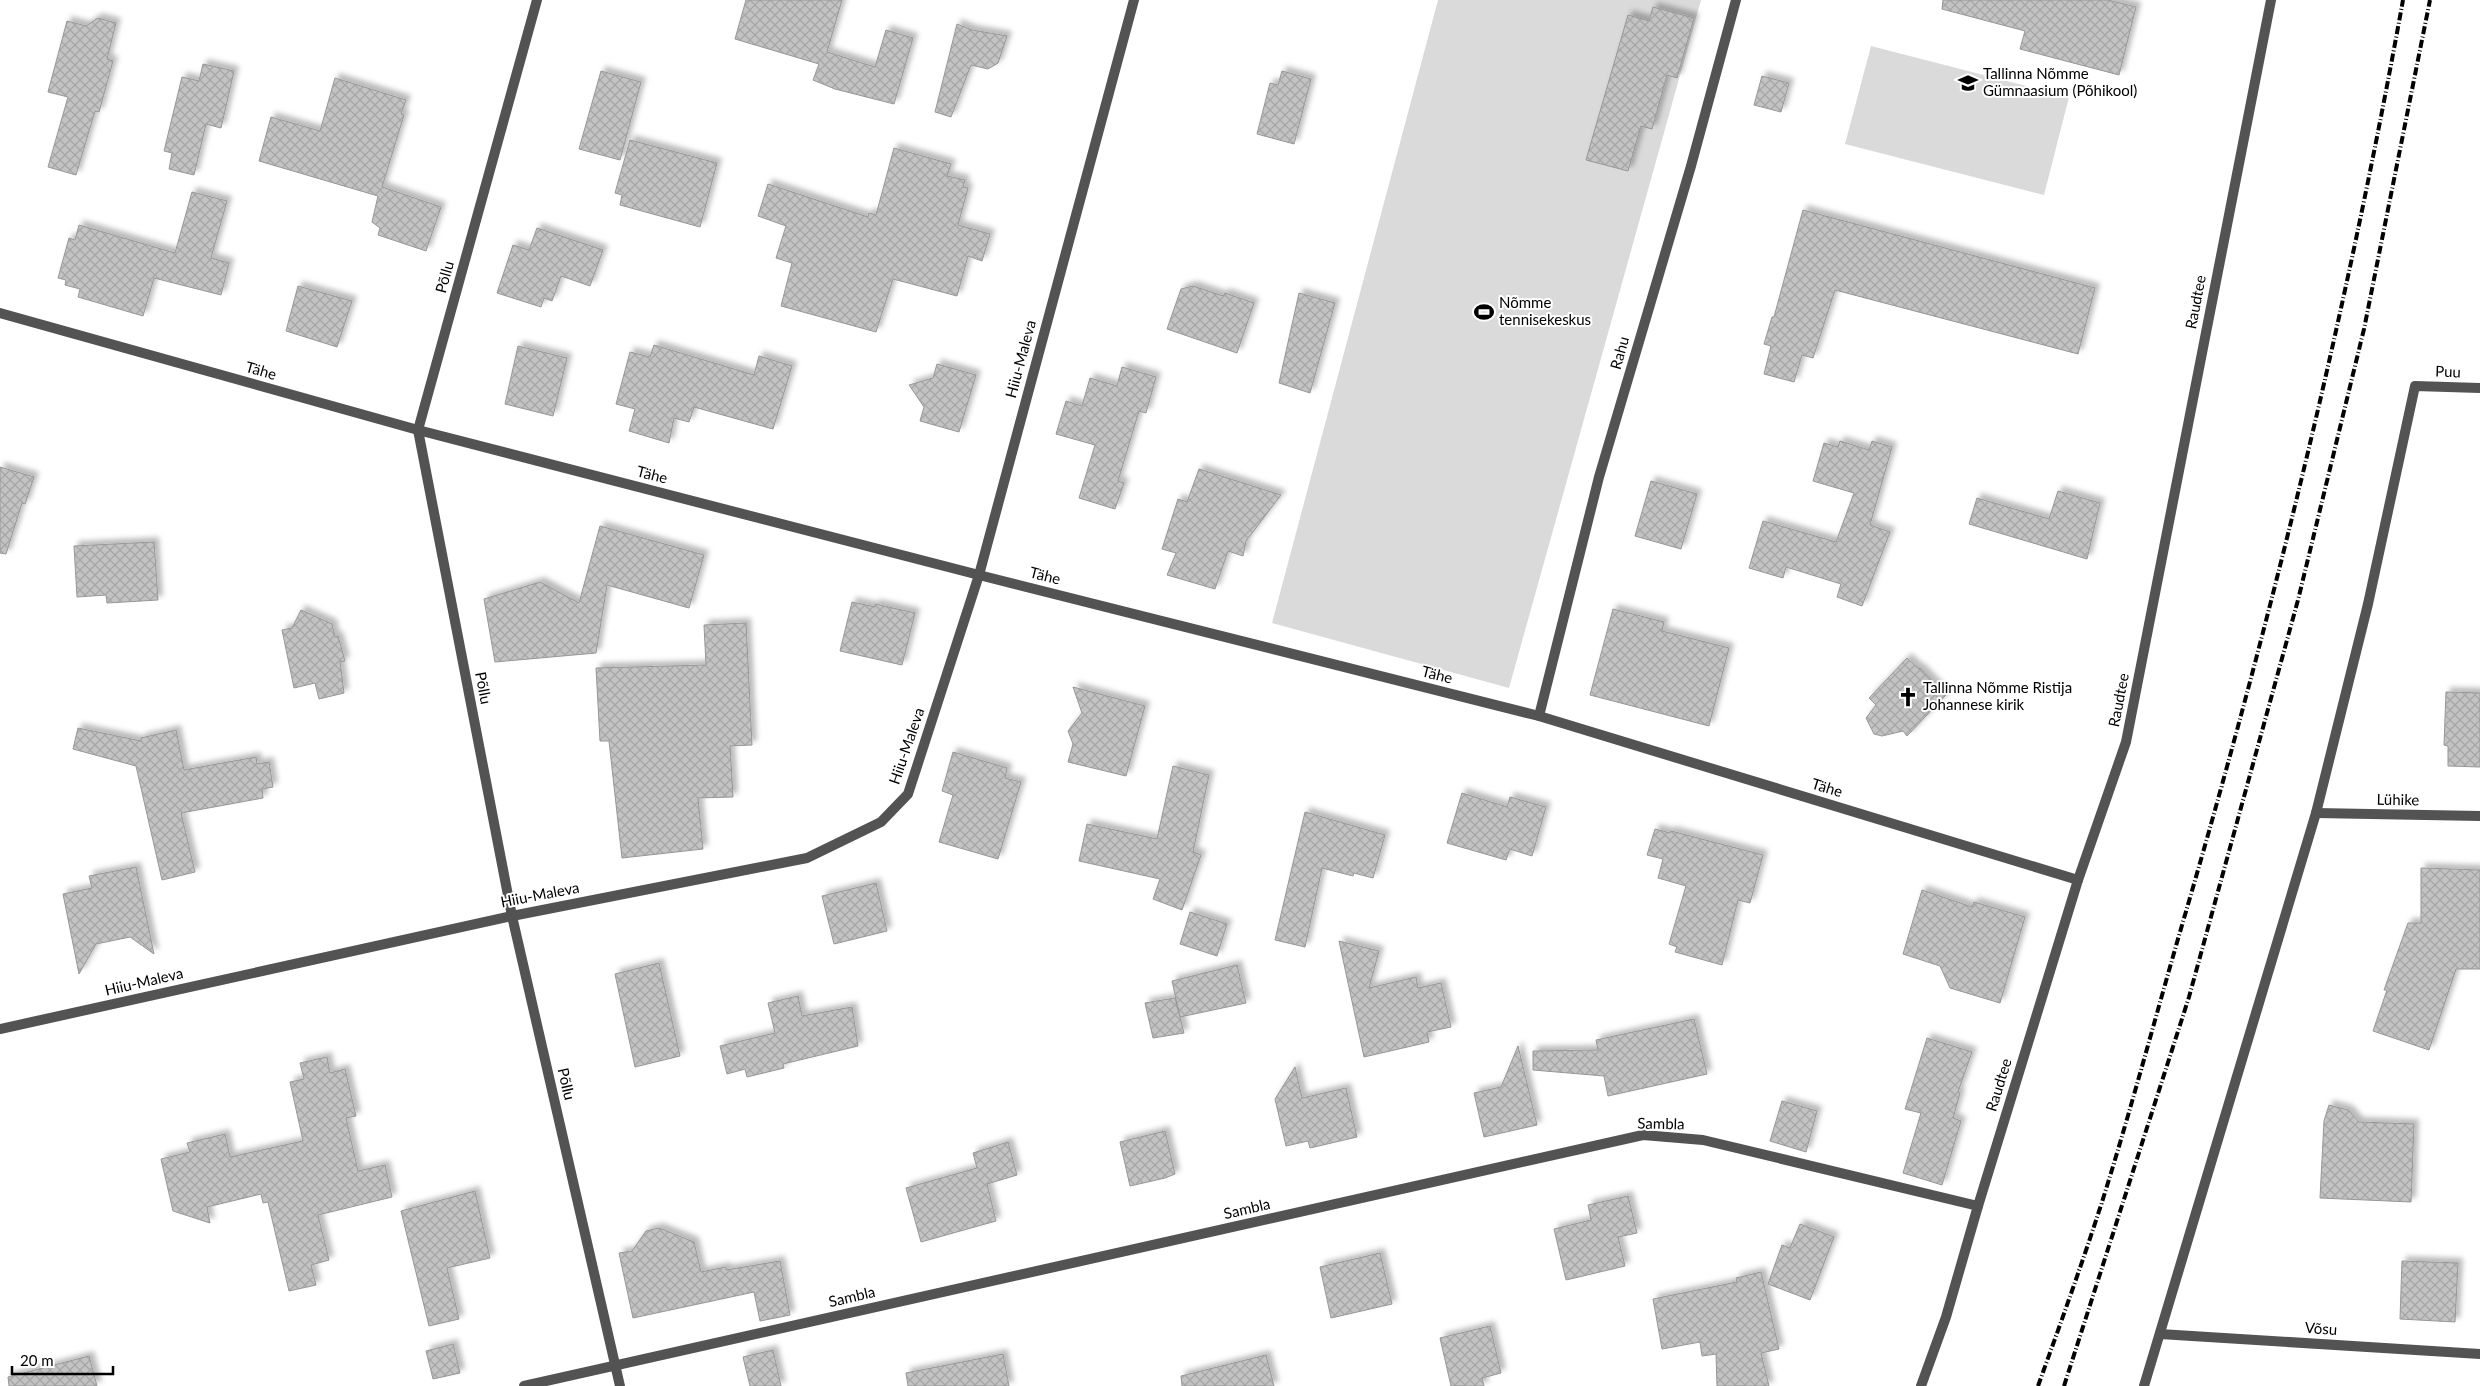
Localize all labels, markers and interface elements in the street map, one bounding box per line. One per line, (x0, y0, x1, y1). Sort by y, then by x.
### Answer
place label: Tallinna Nõmme Gümnaasium (Põhikool) (1983, 64, 2137, 99)
school or university icon: Tallinna Nõmme Gümnaasium (Põhikool) (1957, 72, 1979, 94)
street label: Põllu (431, 259, 457, 295)
street label: Raudtee (2181, 273, 2209, 330)
place label: Nõmme tennisekeskus (1499, 293, 1591, 328)
sports icon: Nõmme tennisekeskus (1473, 301, 1495, 323)
street label: Hiiu-Maleva (1001, 318, 1039, 400)
street label: Rahu (1606, 334, 1632, 371)
street label: Tähe (244, 357, 279, 383)
street label: Puu (2435, 362, 2461, 380)
street label: Tähe (635, 462, 670, 487)
street label: Tähe (1028, 563, 1063, 588)
street label: Tähe (1420, 662, 1455, 687)
street label: Põllu (472, 670, 496, 706)
street label: Raudtee (2104, 671, 2132, 728)
place label: Tallinna Nõmme Ristija Johannese kirik (1923, 678, 2072, 713)
church icon: Tallinna Nõmme Ristija Johannese kirik (1897, 686, 1919, 708)
street label: Hiiu-Maleva (885, 705, 928, 786)
street label: Tähe (1810, 774, 1845, 800)
street label: Lühike (2376, 790, 2420, 808)
street label: Hiiu-Maleva (499, 878, 581, 910)
street label: Hiiu-Maleva (103, 963, 185, 999)
street label: Raudtee (1981, 1056, 2015, 1113)
street label: Põllu (555, 1066, 579, 1102)
street label: Sambla (1637, 1114, 1685, 1132)
street label: Sambla (1222, 1194, 1272, 1222)
street label: Sambla (827, 1282, 877, 1310)
street label: Võsu (2304, 1318, 2338, 1338)
scale bar (12, 1344, 114, 1376)
text: 20 m (20, 1351, 54, 1369)

